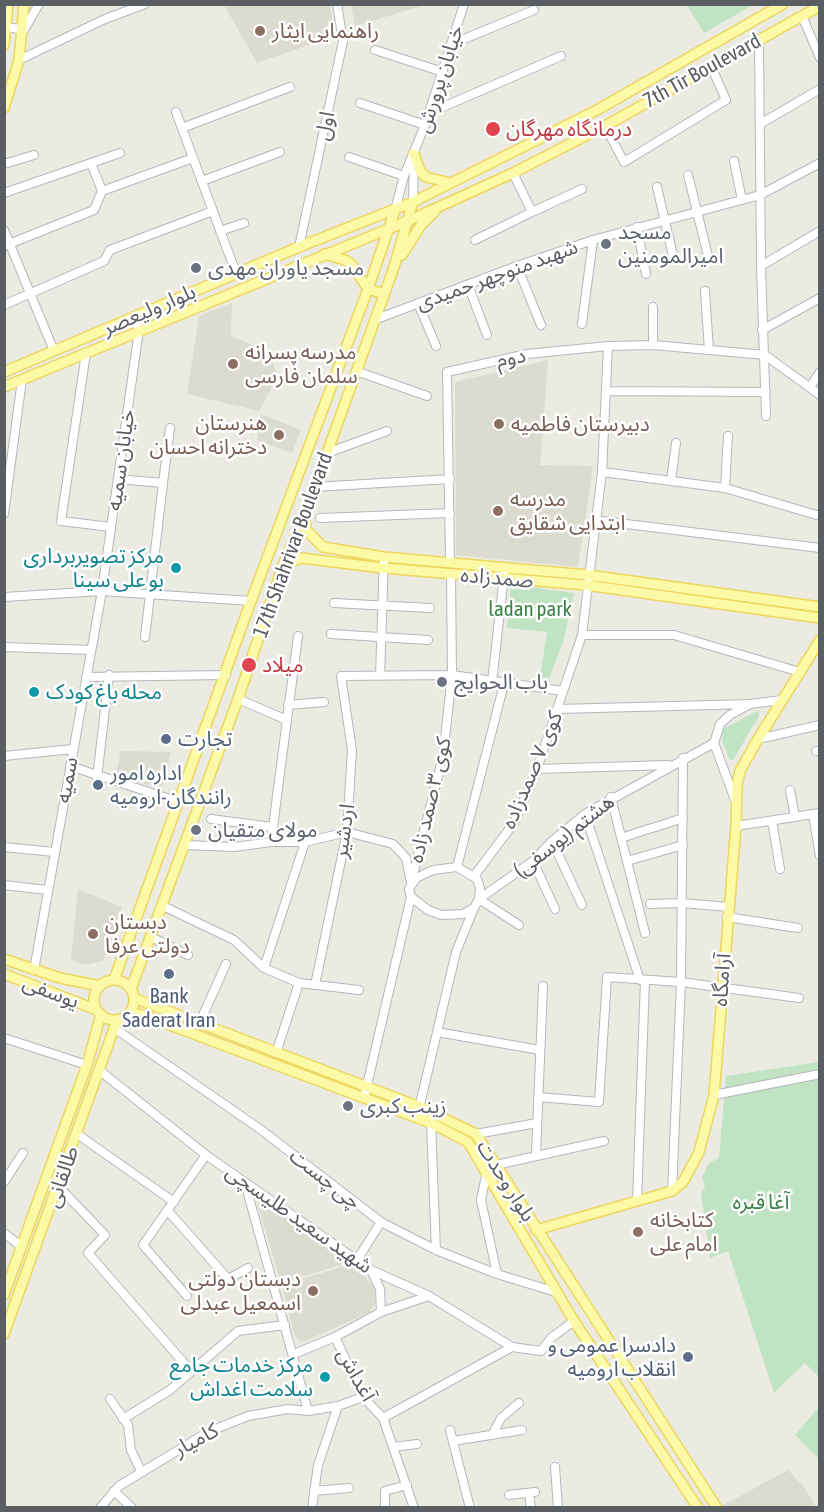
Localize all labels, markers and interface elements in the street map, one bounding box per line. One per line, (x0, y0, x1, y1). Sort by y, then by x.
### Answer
place label: راهنمایی ایثار (272, 18, 379, 44)
street label: خیابان پرورش (411, 22, 469, 136)
marker: راهنمایی ایثار (253, 24, 267, 38)
street label: 7th Tir Boulevard (639, 28, 765, 114)
street label: اول (310, 109, 340, 143)
place label: درمانگاه مهرگان (506, 116, 632, 142)
marker: درمانگاه مهرگان (484, 120, 502, 138)
place label: مسجد امیرالمومنین (618, 219, 724, 269)
street label: شهبد منوچهر حمیدی (413, 234, 581, 316)
marker: مسجد امیرالمومنین (599, 237, 613, 251)
place label: مسجد یاوران مهدی (208, 255, 364, 281)
marker: مسجد یاوران مهدی (189, 261, 203, 275)
street label: بلوار ولیعصر (98, 279, 200, 341)
place label: مدرسه پسرانه سلمان فارسی (245, 339, 358, 389)
street label: دوم (494, 343, 528, 373)
marker: مدرسه پسرانه سلمان فارسی (226, 357, 240, 371)
street label: خیابان سمیه (101, 408, 141, 512)
place label: هنرستان دخترانه احسان (150, 410, 267, 460)
place label: دبیرستان فاطمیه (511, 411, 650, 437)
marker: دبیرستان فاطمیه (492, 417, 506, 431)
marker: هنرستان دخترانه احسان (272, 428, 286, 442)
street label: 17th Shahrivar Boulevard (248, 449, 338, 641)
place label: مدرسه ابتدایی شقایق (510, 486, 625, 536)
marker: مدرسه ابتدایی شقایق (491, 504, 505, 518)
place label: مرکز تصویربرداری بو علی سینا (24, 543, 164, 593)
marker: مرکز تصویربرداری بو علی سینا (169, 561, 183, 575)
street label: صمدزاده (460, 562, 534, 594)
park label: ladan park (488, 596, 572, 622)
place label: میلاد (262, 652, 303, 678)
marker: میلاد (240, 656, 258, 674)
place label: باب الحوایج (454, 669, 548, 695)
marker: باب الحوایج (435, 675, 449, 689)
place label: محله باغ کودک (46, 679, 162, 705)
marker: محله باغ کودک (27, 685, 41, 699)
street label: کوی ۷ صمدزاده (496, 707, 568, 833)
place label: تجارت (178, 726, 232, 752)
marker: تجارت (159, 732, 173, 746)
street label: کوی ۳ صمد زاده (403, 735, 457, 865)
street label: سمیه (51, 755, 83, 805)
place label: اداره امور رانندگان-ارومیه (110, 760, 232, 810)
marker: اداره امور رانندگان-ارومیه (91, 778, 105, 792)
street label: هشتم (یوسفی) (509, 789, 619, 883)
street label: اردشیر (328, 802, 360, 860)
place label: مولای متقیان (208, 817, 318, 843)
marker: مولای متقیان (189, 823, 203, 837)
place label: دبستان دولتی عرفا (105, 909, 190, 959)
marker: دبستان دولتی عرفا (86, 927, 100, 941)
street label: آرامگاه (708, 952, 736, 1008)
marker: Bank Saderat Iran (162, 967, 176, 981)
street label: یوسفی (19, 970, 83, 1014)
place label: Bank Saderat Iran (122, 983, 216, 1033)
place label: زینب کبری (360, 1093, 447, 1119)
marker: زینب کبری (341, 1099, 355, 1113)
street label: بلوار وحدت (471, 1136, 541, 1226)
street label: طالقانی (40, 1143, 84, 1211)
street label: چی چست (284, 1143, 366, 1215)
street label: شهید سعید طلیسچی (221, 1159, 377, 1279)
park label: آغا قبره (732, 1189, 790, 1215)
place label: کتابخانه امام علی (650, 1207, 717, 1257)
marker: کتابخانه امام علی (631, 1225, 645, 1239)
place label: دبستان دولتی اسمعیل عبدلی (181, 1266, 301, 1316)
marker: دبستان دولتی اسمعیل عبدلی (306, 1284, 320, 1298)
place label: دادسرا عمومی و انقلاب ارومیه (547, 1332, 676, 1382)
street label: آغداش (331, 1344, 381, 1406)
marker: دادسرا عمومی و انقلاب ارومیه (681, 1350, 695, 1364)
place label: مرکز خدمات جامع سلامت اغداش (170, 1352, 313, 1402)
marker: مرکز خدمات جامع سلامت اغداش (318, 1370, 332, 1384)
street label: کامیار (169, 1418, 223, 1462)

